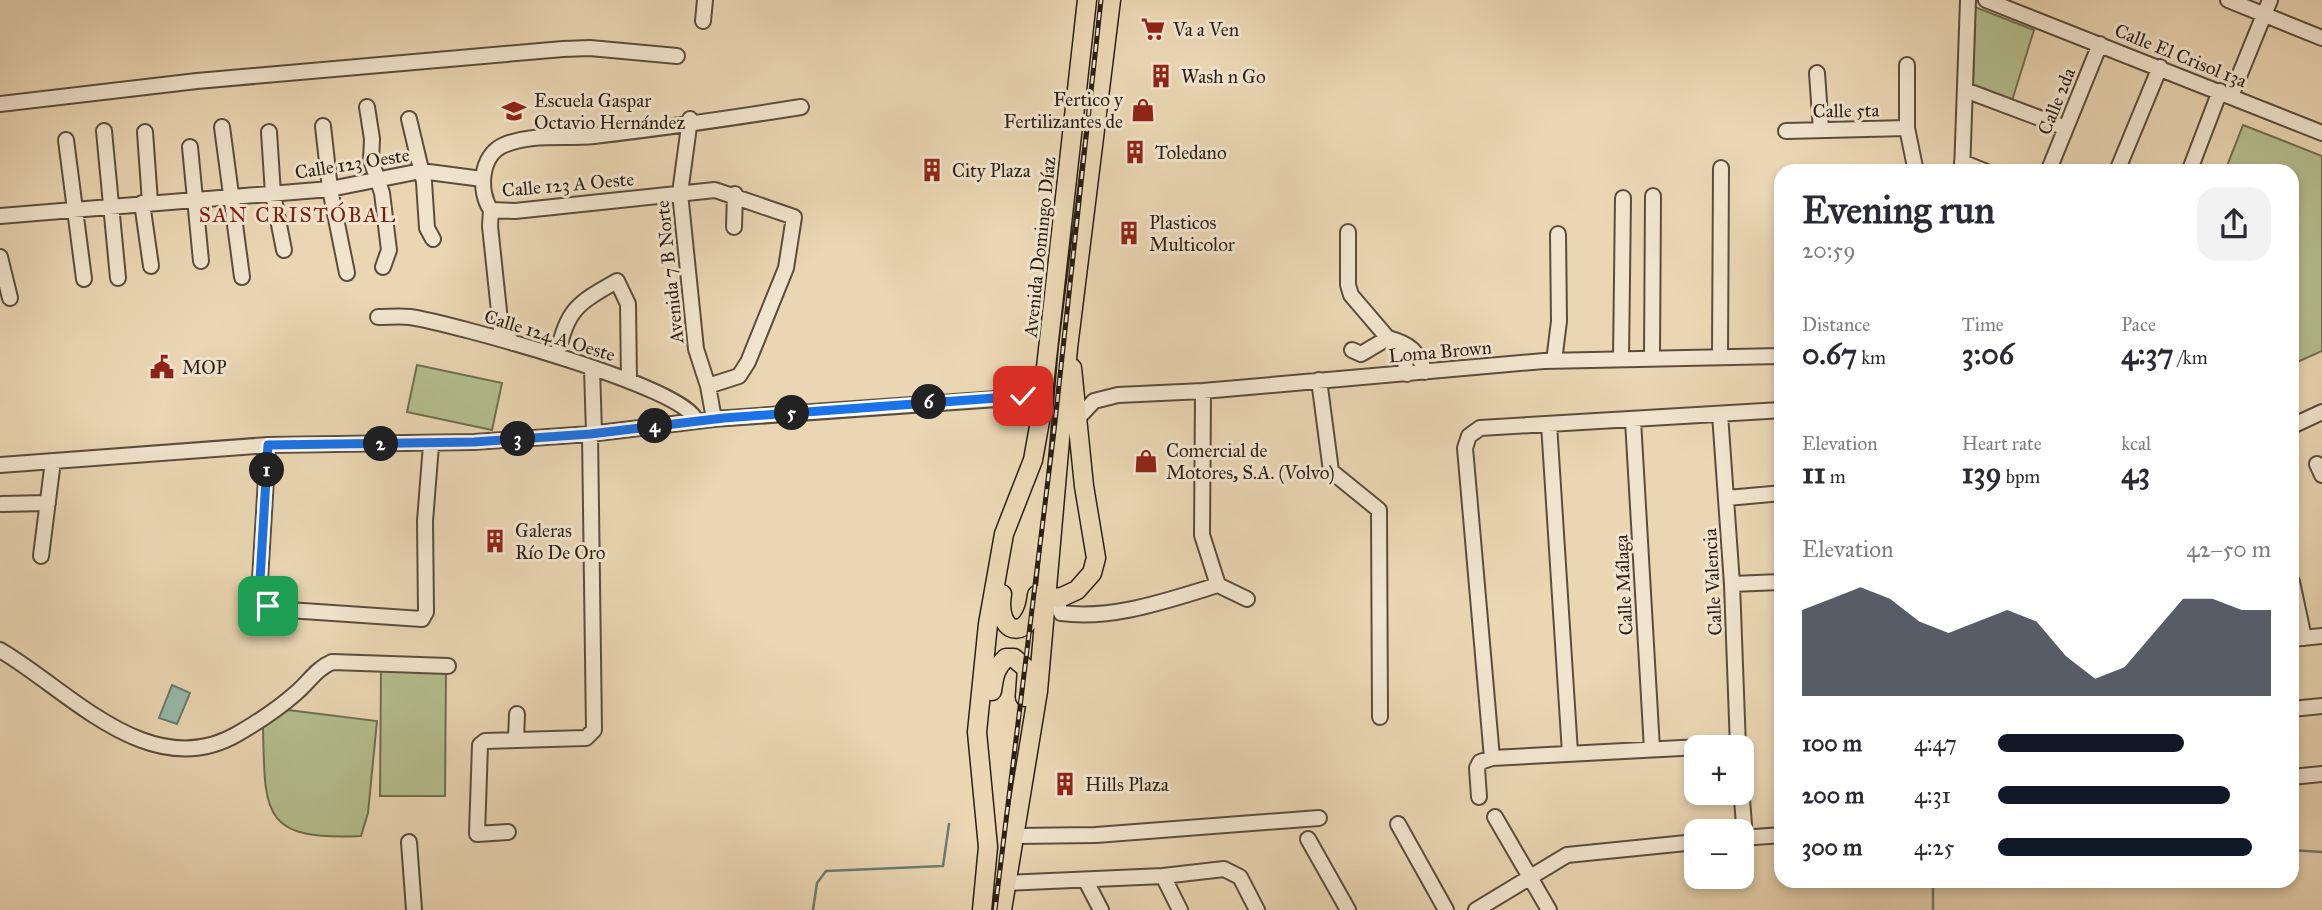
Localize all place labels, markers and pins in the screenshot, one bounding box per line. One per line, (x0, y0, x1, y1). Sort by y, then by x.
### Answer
supermarket icon: Va a Ven (1139, 15, 1167, 43)
place label: Va a Ven (1172, 18, 1239, 41)
building icon: Wash n Go (1147, 62, 1175, 90)
place label: Wash n Go (1181, 65, 1266, 88)
place label: Fertico y Fertilizantes de (1004, 88, 1124, 133)
place label: Escuela Gaspar Octavio Hernández (534, 89, 686, 134)
shop icon: Fertico y Fertilizantes de (1129, 96, 1157, 124)
school or university icon: Escuela Gaspar Octavio Hernández (500, 97, 528, 125)
building icon: Toledano (1121, 138, 1149, 166)
place label: Toledano (1155, 141, 1227, 164)
building icon: City Plaza (918, 156, 946, 184)
place label: City Plaza (952, 159, 1032, 182)
place label: Plasticos Multicolor (1149, 211, 1236, 256)
building icon: Plasticos Multicolor (1115, 219, 1143, 247)
public building icon: MOP (148, 353, 176, 381)
place label: MOP (182, 356, 227, 379)
pin (993, 366, 1053, 426)
pin: 6 (912, 384, 946, 420)
pin: 5 (774, 396, 810, 430)
pin: 4 (638, 408, 672, 444)
pin: 3 (500, 422, 536, 457)
pin: 2 (364, 426, 398, 462)
place label: Comercial de Motores, S.A. (Volvo) (1166, 439, 1335, 485)
shop icon: Comercial de Motores, S.A. (Volvo) (1132, 447, 1160, 475)
pin: 1 (250, 452, 284, 488)
place label: Galeras Río De Oro (515, 519, 606, 564)
building icon: Galeras Río De Oro (481, 527, 509, 555)
pin (238, 576, 298, 636)
building icon: Hills Plaza (1051, 770, 1079, 798)
place label: Hills Plaza (1085, 773, 1170, 796)

